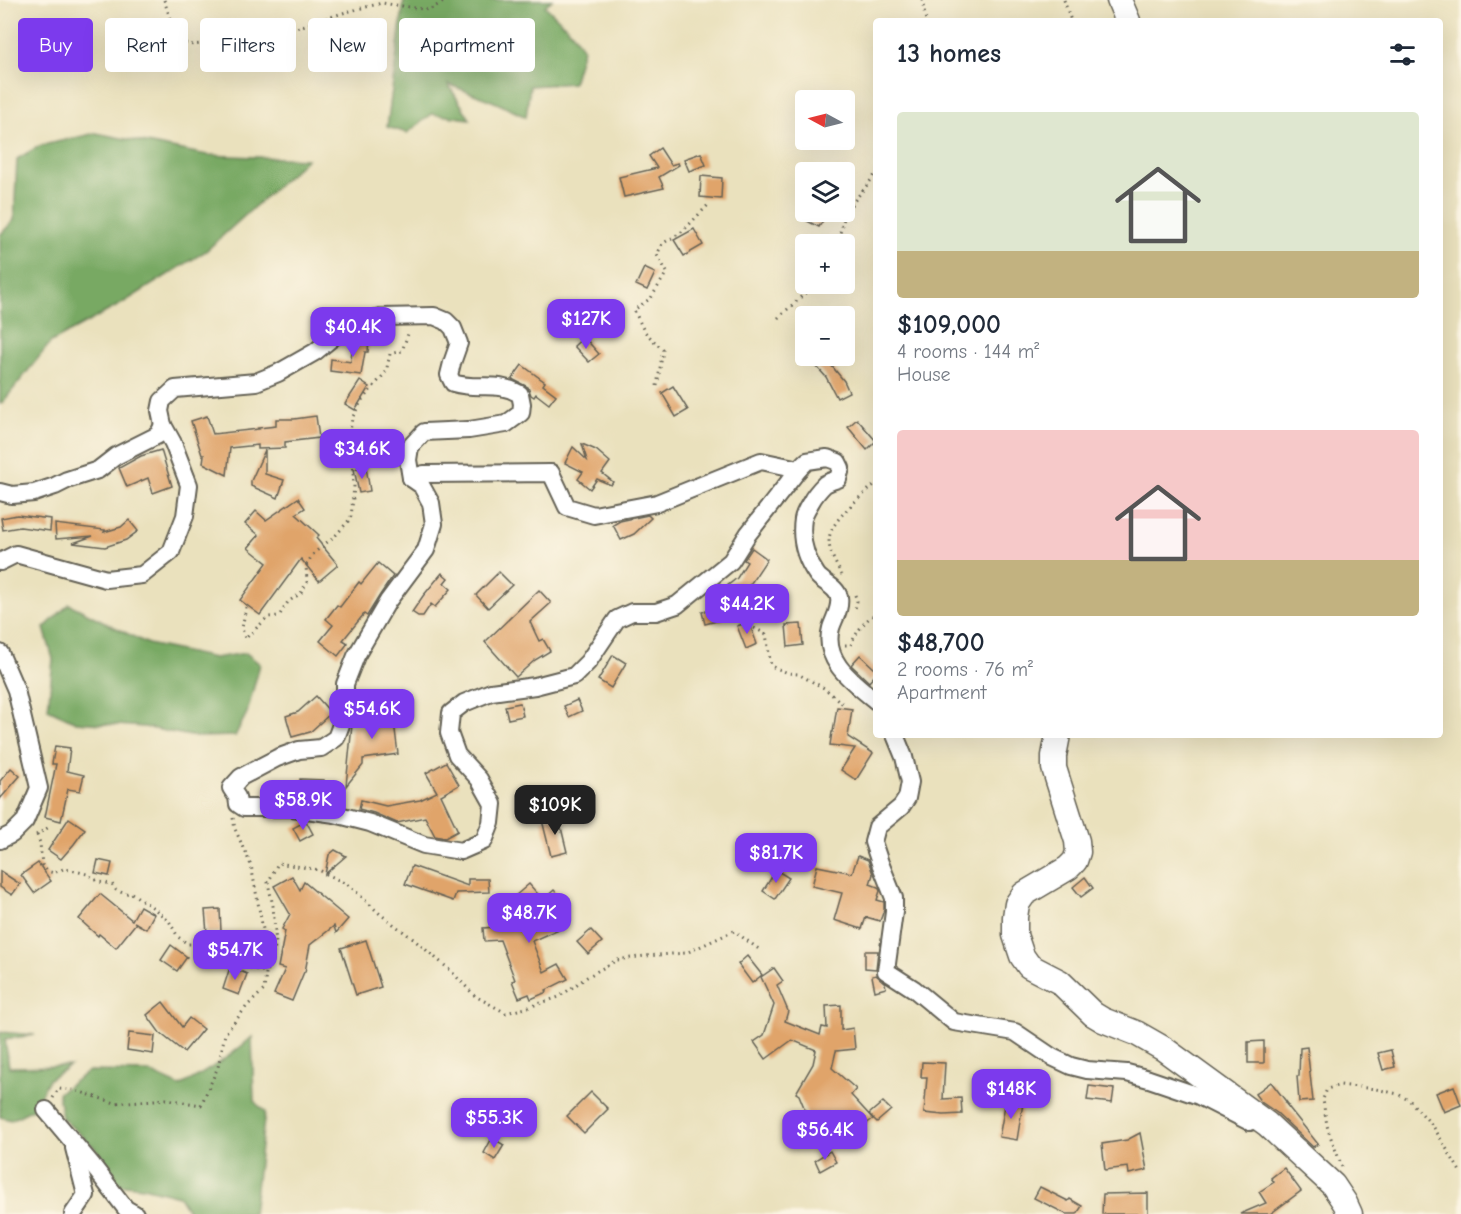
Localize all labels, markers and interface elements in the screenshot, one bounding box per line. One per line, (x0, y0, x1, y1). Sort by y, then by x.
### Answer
chip: Buy (18, 18, 93, 72)
chip: Rent (105, 18, 188, 72)
chip: Filters (200, 18, 296, 72)
chip: New (308, 18, 387, 72)
chip: Apartment (399, 18, 535, 72)
icon: filters (1386, 38, 1419, 71)
text: 13 homes (897, 39, 1001, 69)
north arrow (795, 90, 855, 150)
map controls (795, 90, 855, 366)
icon: home (1104, 151, 1212, 259)
button: layers (795, 162, 855, 222)
button: + (795, 234, 855, 294)
pin: $127K (544, 299, 628, 350)
button: − (795, 306, 855, 366)
pin: $40.4K (304, 307, 402, 358)
text: $127K (561, 307, 611, 330)
text: $109,000 (897, 310, 1001, 340)
text: $40.4K (324, 315, 382, 338)
text: 4 rooms · 144 m² (897, 340, 1039, 363)
text: House (897, 363, 951, 386)
pin: $34.6K (313, 429, 411, 480)
text: $34.6K (334, 437, 390, 460)
icon: home (1104, 469, 1212, 577)
pin: $44.2K (698, 584, 796, 635)
text: $44.2K (719, 592, 775, 615)
text: $48,700 (897, 628, 985, 658)
text: 2 rooms · 76 m² (897, 658, 1033, 681)
text: Apartment (897, 681, 987, 704)
pin: $54.6K (323, 689, 421, 740)
text: $54.6K (343, 697, 401, 720)
pin: $58.9K (254, 780, 352, 831)
pin: $109K (513, 785, 597, 836)
text: $58.9K (274, 788, 332, 811)
text: $109K (528, 793, 582, 816)
pin: $81.7K (727, 833, 825, 884)
text: $81.7K (749, 841, 803, 864)
pin: $48.7K (480, 893, 578, 944)
text: $48.7K (501, 901, 557, 924)
pin: $54.7K (186, 930, 284, 981)
text: $54.7K (207, 938, 263, 961)
pin: $148K (969, 1069, 1053, 1120)
text: $148K (986, 1077, 1036, 1100)
pin: $55.3K (445, 1098, 543, 1149)
text: $55.3K (465, 1106, 523, 1129)
pin: $56.4K (776, 1110, 874, 1161)
text: $56.4K (796, 1118, 854, 1141)

